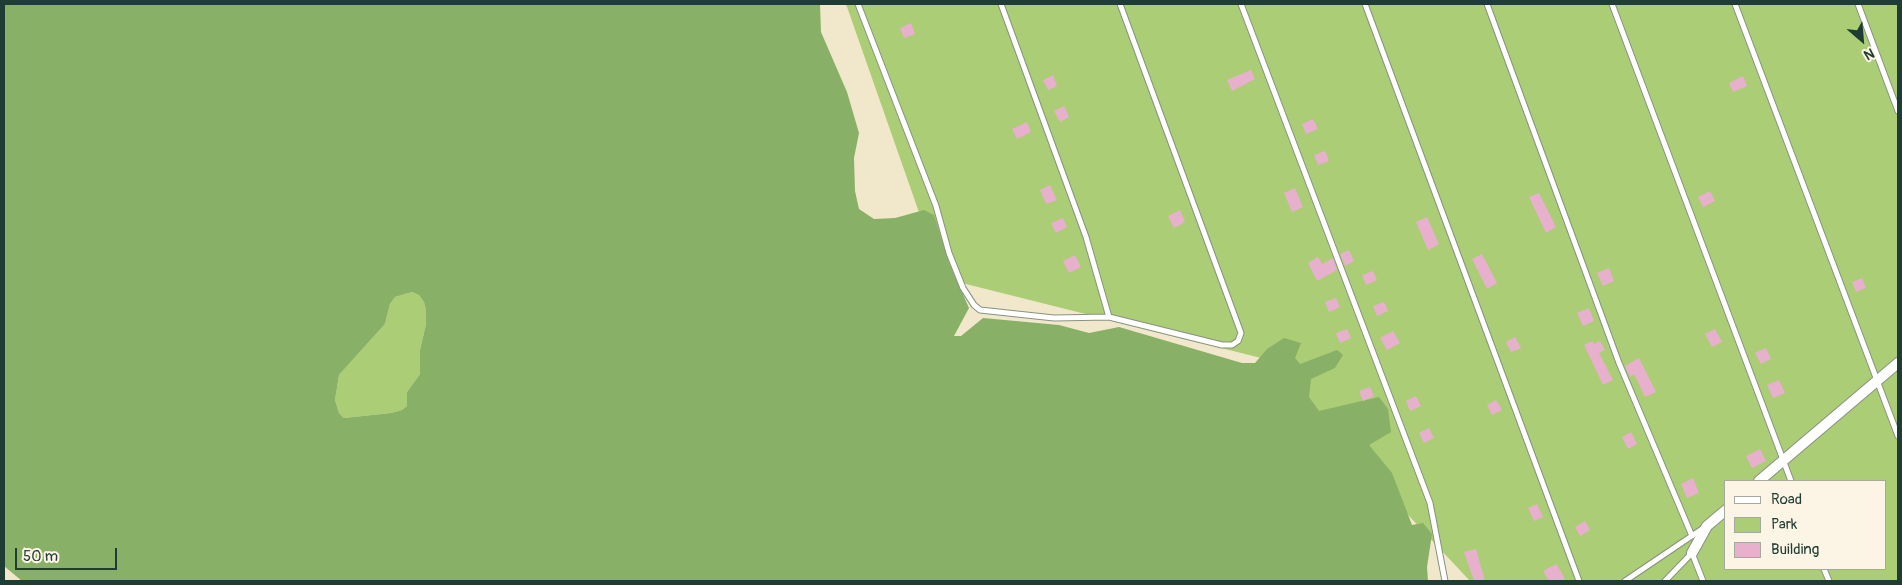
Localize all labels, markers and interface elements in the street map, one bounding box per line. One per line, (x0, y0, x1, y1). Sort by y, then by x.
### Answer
north arrow (1837, 15, 1887, 65)
text: N (1861, 44, 1877, 64)
legend (1724, 480, 1887, 570)
text: Road (1771, 490, 1802, 509)
text: Park (1771, 515, 1797, 534)
scale bar (18, 538, 120, 570)
text: Building (1771, 540, 1819, 559)
text: 50 m (23, 547, 58, 566)

